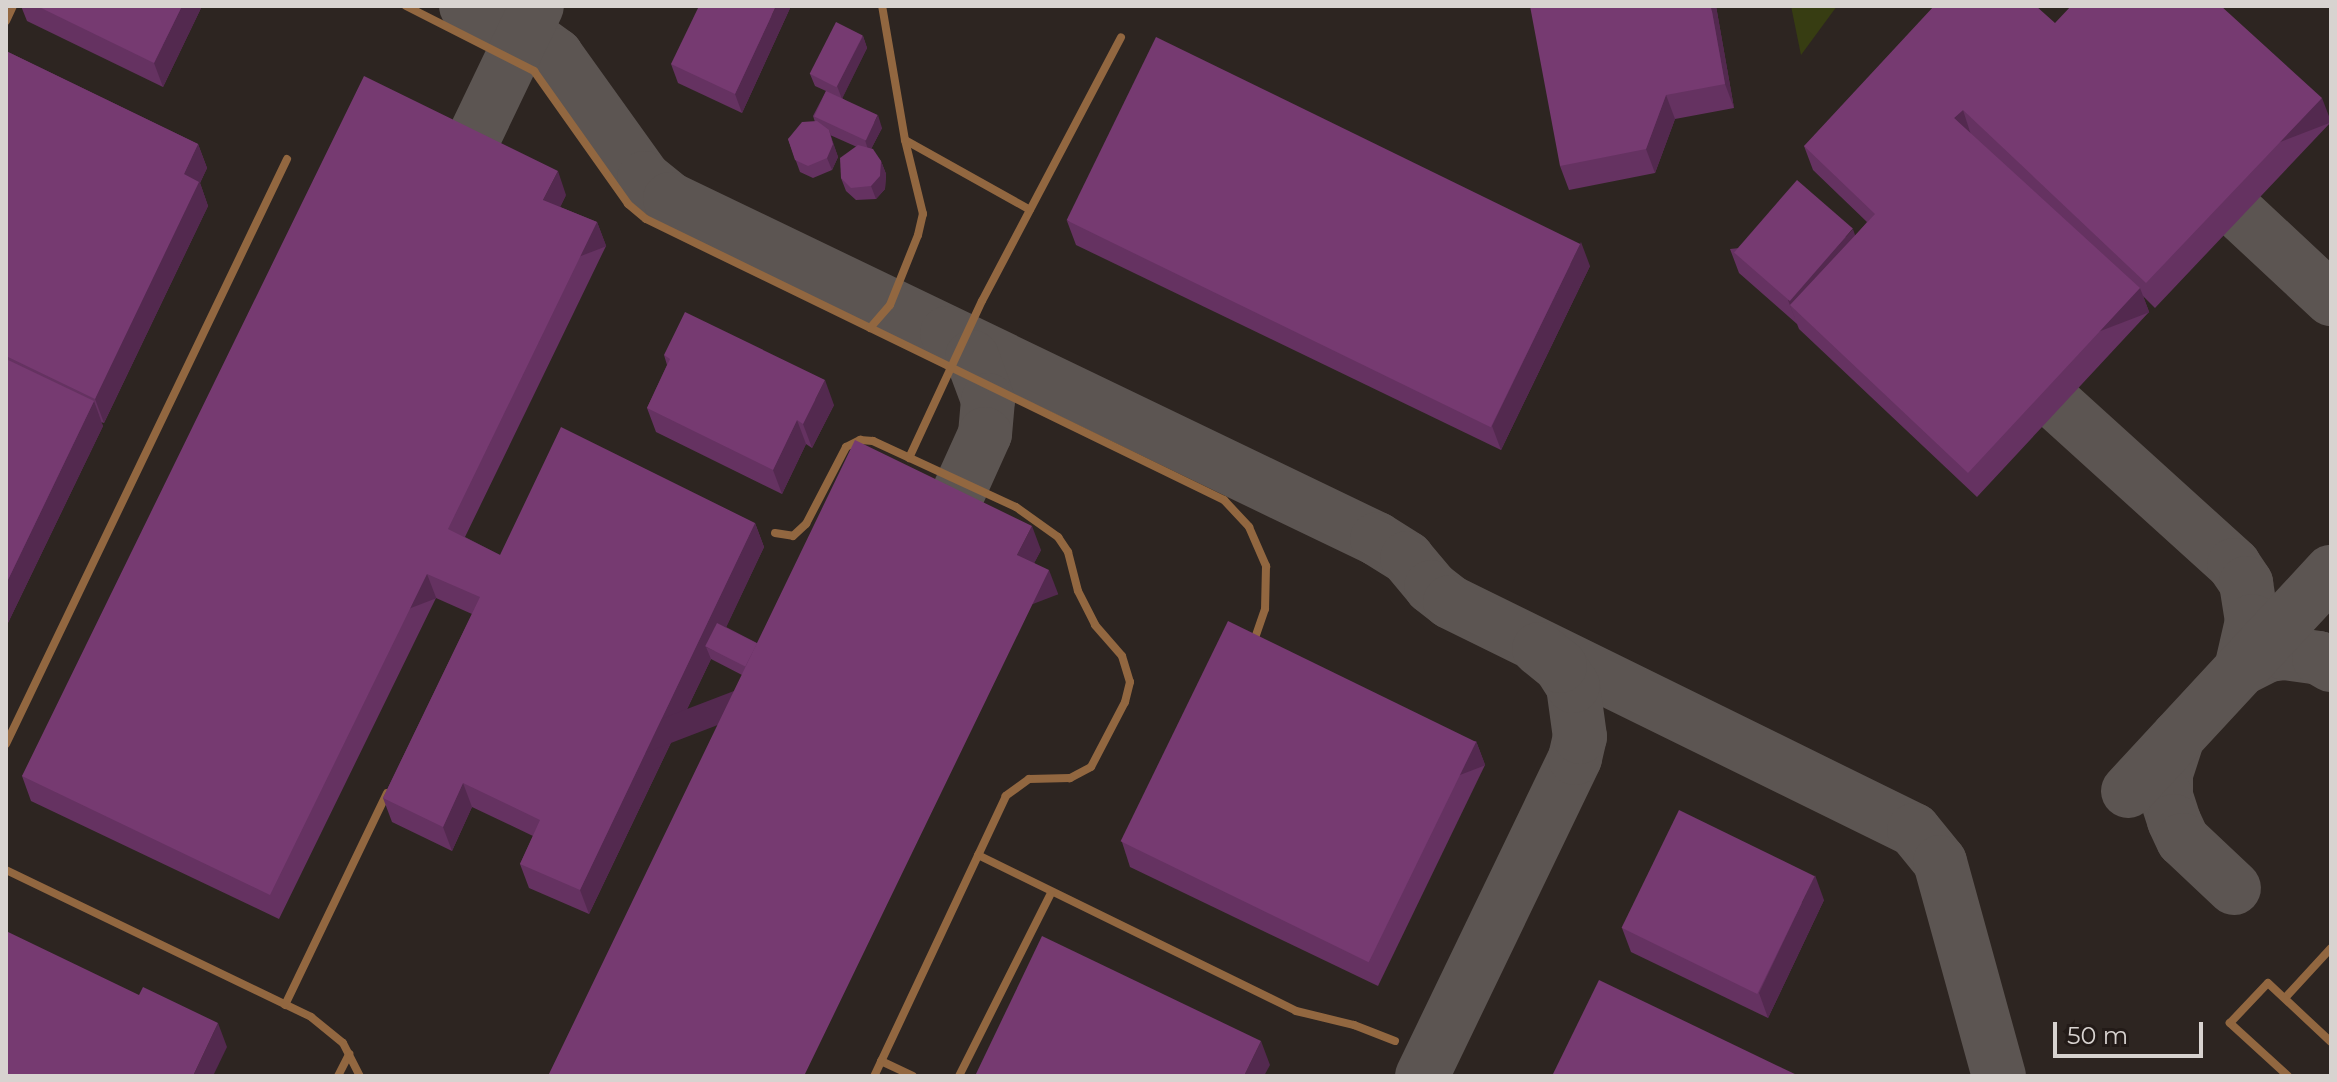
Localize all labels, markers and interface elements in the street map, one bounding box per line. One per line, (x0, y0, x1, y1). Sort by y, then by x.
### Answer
scale bar (2057, 1006, 2207, 1056)
text: 50 m (2067, 1021, 2128, 1050)

